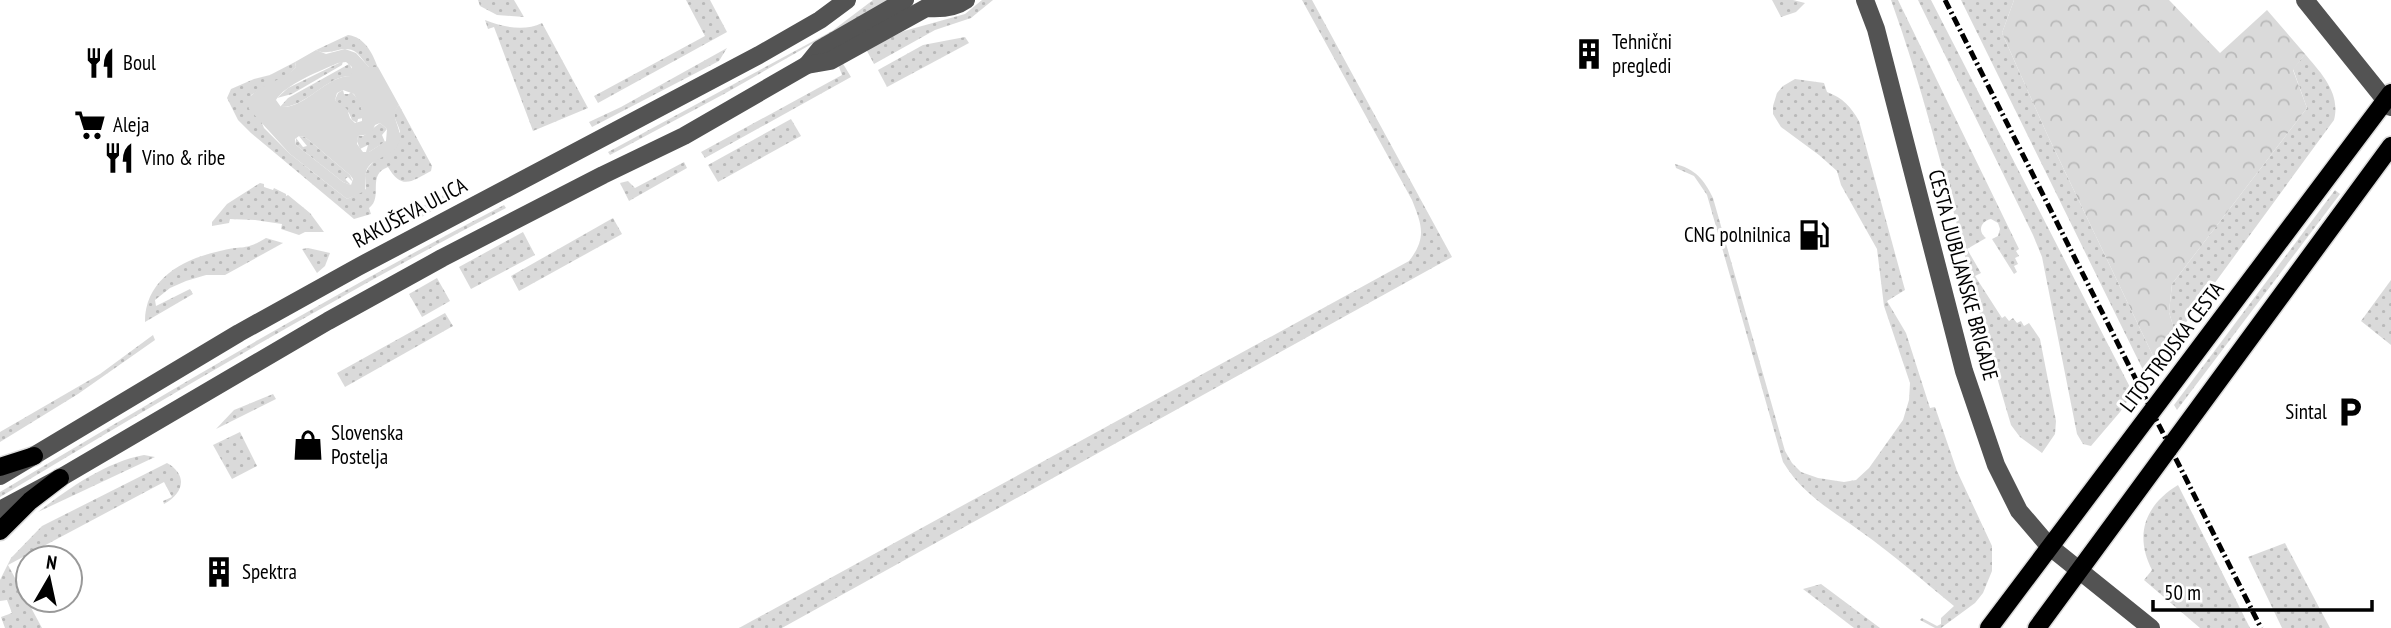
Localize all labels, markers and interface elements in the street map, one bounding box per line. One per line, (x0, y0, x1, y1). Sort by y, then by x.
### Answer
place label: Tehnični pregledi (1612, 28, 1672, 79)
building icon: Tehnični pregledi (1572, 37, 1606, 71)
restaurant icon: Boul (83, 46, 117, 80)
place label: Boul (123, 49, 156, 76)
supermarket icon: Aleja (73, 108, 107, 142)
place label: Aleja (113, 111, 149, 138)
restaurant icon: Vino & ribe (102, 141, 136, 175)
place label: Vino & ribe (141, 144, 225, 171)
street label: CESTA LJUBLJANSKE BRIGADE (1922, 167, 2005, 383)
street label: RAKUŠEVA ULICA (348, 171, 471, 254)
fuel station icon: CNG polnilnica (1797, 218, 1831, 252)
place label: CNG polnilnica (1684, 221, 1791, 248)
street label: LITOSTROJSKA CESTA (2114, 276, 2229, 417)
parking icon: Sintal (2333, 395, 2367, 429)
place label: Sintal (2285, 398, 2327, 425)
place label: Slovenska Postelja (331, 419, 403, 470)
shop icon: Slovenska Postelja (291, 428, 325, 462)
north arrow (14, 544, 84, 614)
text: N (45, 550, 59, 575)
building icon: Spektra (202, 555, 236, 589)
place label: Spektra (242, 558, 297, 585)
scale bar (2153, 568, 2372, 612)
text: 50 m (2164, 579, 2201, 606)

